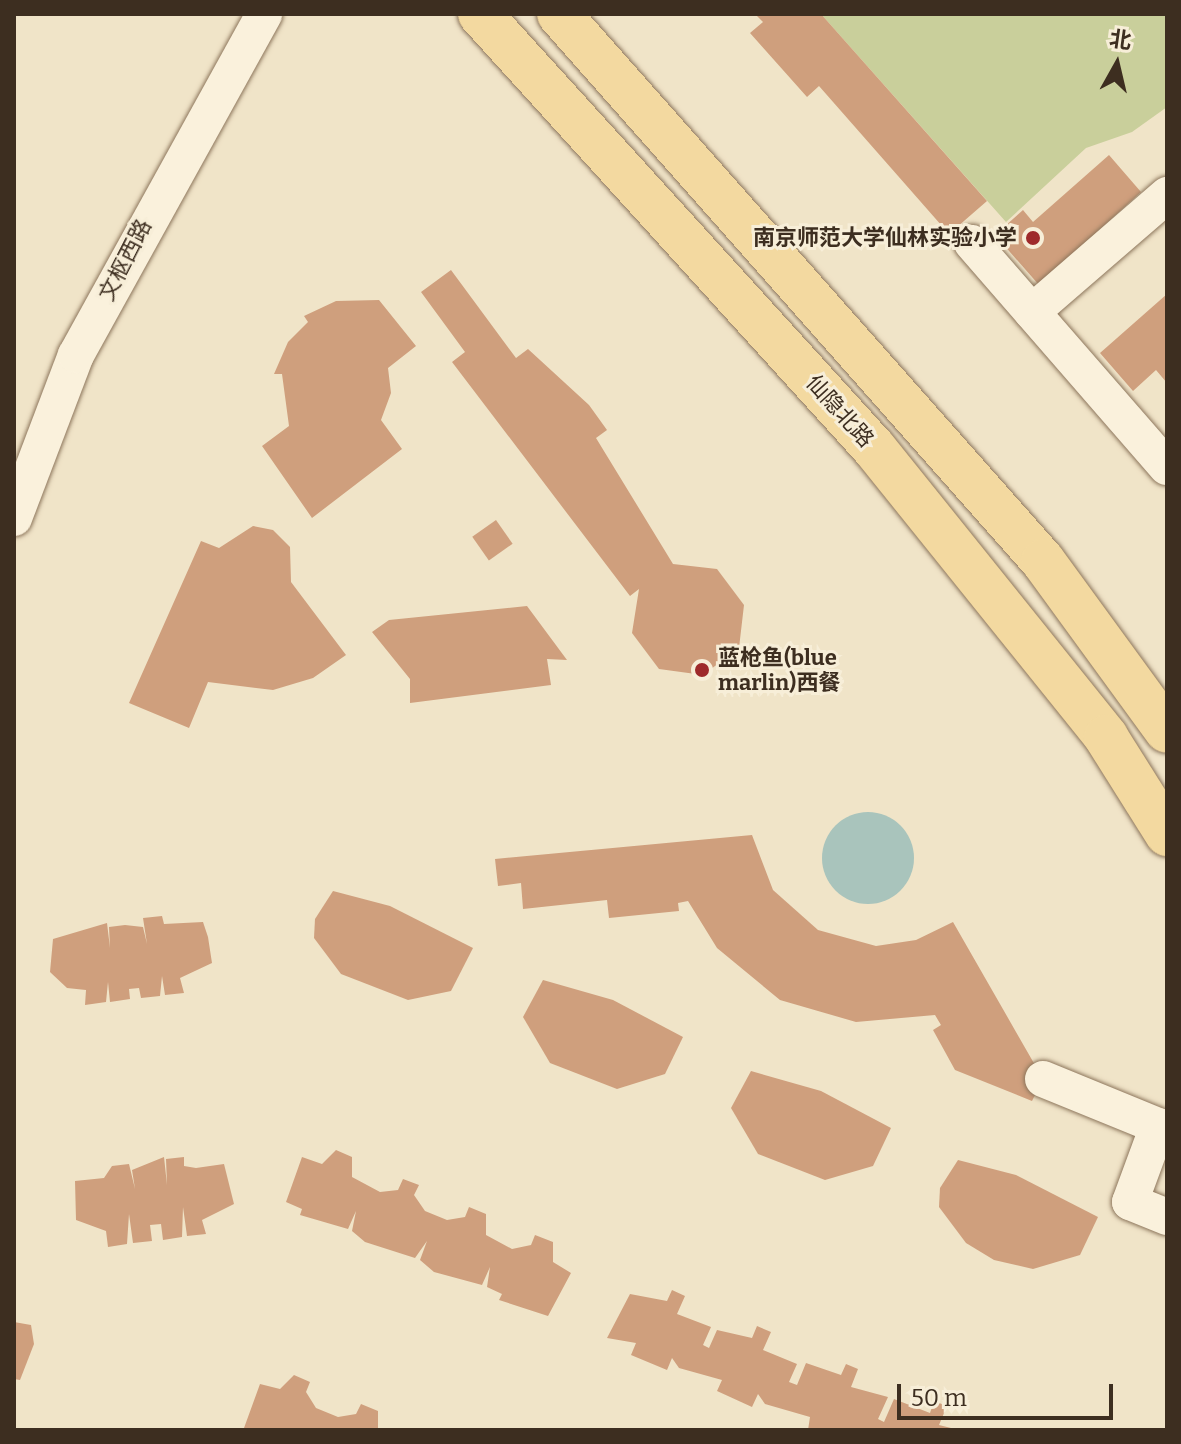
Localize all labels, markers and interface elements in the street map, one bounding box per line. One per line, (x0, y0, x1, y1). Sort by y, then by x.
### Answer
north arrow (1077, 24, 1157, 104)
text: 北 (1108, 25, 1133, 55)
street label: 文枢西路 (93, 215, 157, 305)
place label: 南京师范大学仙林实验小学 (753, 225, 1017, 251)
marker: 南京师范大学仙林实验小学 (1024, 229, 1042, 247)
street label: 仙隐北路 (801, 369, 879, 453)
place label: 蓝枪鱼(blue marlin)西餐 (718, 644, 840, 696)
marker: 蓝枪鱼(blue marlin)西餐 (693, 661, 711, 679)
scale bar (901, 1368, 1117, 1418)
text: 50 m (911, 1384, 967, 1412)

